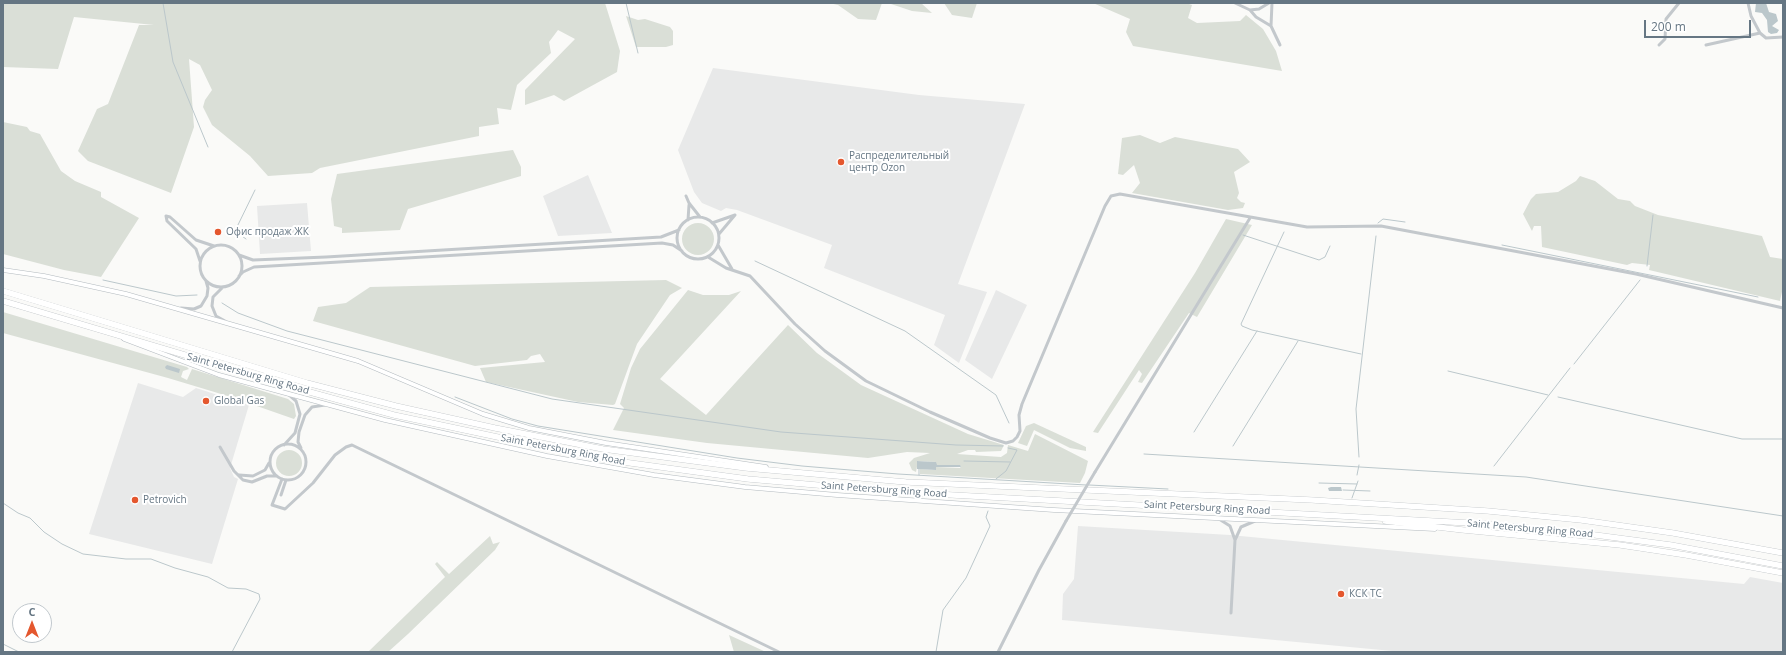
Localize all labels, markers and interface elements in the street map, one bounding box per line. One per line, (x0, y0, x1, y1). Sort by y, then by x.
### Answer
scale bar (1646, 12, 1753, 38)
text: 200 m (1651, 18, 1686, 35)
place label: Распределительный центр Ozon (849, 150, 949, 174)
marker: Распределительный центр Ozon (836, 157, 846, 167)
place label: Офис продаж ЖК (226, 226, 309, 238)
marker: Офис продаж ЖК (213, 227, 223, 237)
street label: Saint Petersburg Ring Road (185, 351, 311, 397)
place label: Global Gas (214, 395, 264, 407)
marker: Global Gas (201, 396, 211, 406)
street label: Saint Petersburg Ring Road (500, 432, 626, 468)
street label: Saint Petersburg Ring Road (820, 480, 948, 500)
place label: Petrovich (143, 494, 187, 506)
marker: Petrovich (130, 495, 140, 505)
street label: Saint Petersburg Ring Road (1143, 499, 1271, 517)
street label: Saint Petersburg Ring Road (1466, 518, 1594, 540)
place label: КСК ТС (1349, 588, 1382, 600)
marker: КСК ТС (1336, 589, 1346, 599)
north arrow (12, 603, 52, 643)
text: С (28, 604, 36, 619)

